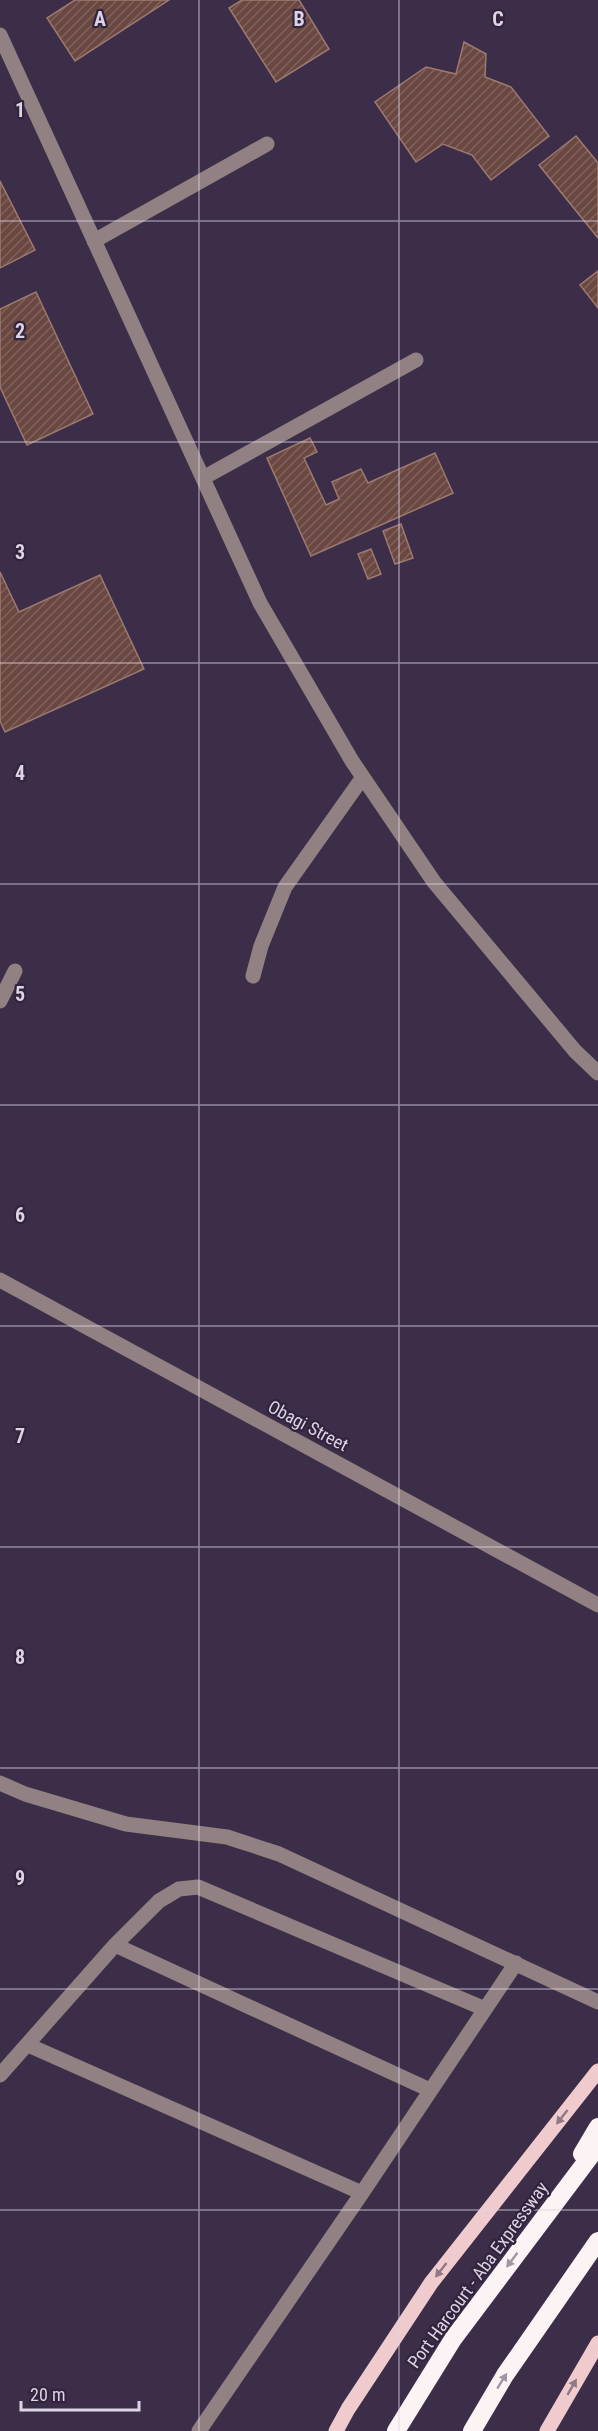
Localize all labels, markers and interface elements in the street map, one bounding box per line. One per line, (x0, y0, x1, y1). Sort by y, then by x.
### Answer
text: A (94, 7, 106, 31)
text: B (293, 7, 305, 31)
text: C (492, 7, 504, 31)
text: 1 (15, 98, 25, 122)
text: 2 (15, 319, 25, 343)
text: 3 (15, 540, 25, 564)
text: 4 (15, 761, 25, 785)
text: 5 (15, 982, 25, 1006)
text: 6 (15, 1203, 25, 1227)
street label: Obagi Street (265, 1396, 352, 1455)
text: 7 (15, 1424, 25, 1448)
text: 8 (15, 1645, 25, 1669)
text: 9 (15, 1866, 25, 1890)
one-way arrow (555, 2109, 568, 2125)
street label: Port Harcourt - Aba Expressway (403, 2177, 553, 2372)
one-way arrow (507, 2252, 519, 2267)
one-way arrow (434, 2262, 447, 2278)
one-way arrow (496, 2373, 507, 2389)
scale bar (21, 2374, 140, 2412)
one-way arrow (567, 2379, 578, 2395)
text: 20 m (30, 2384, 65, 2405)

